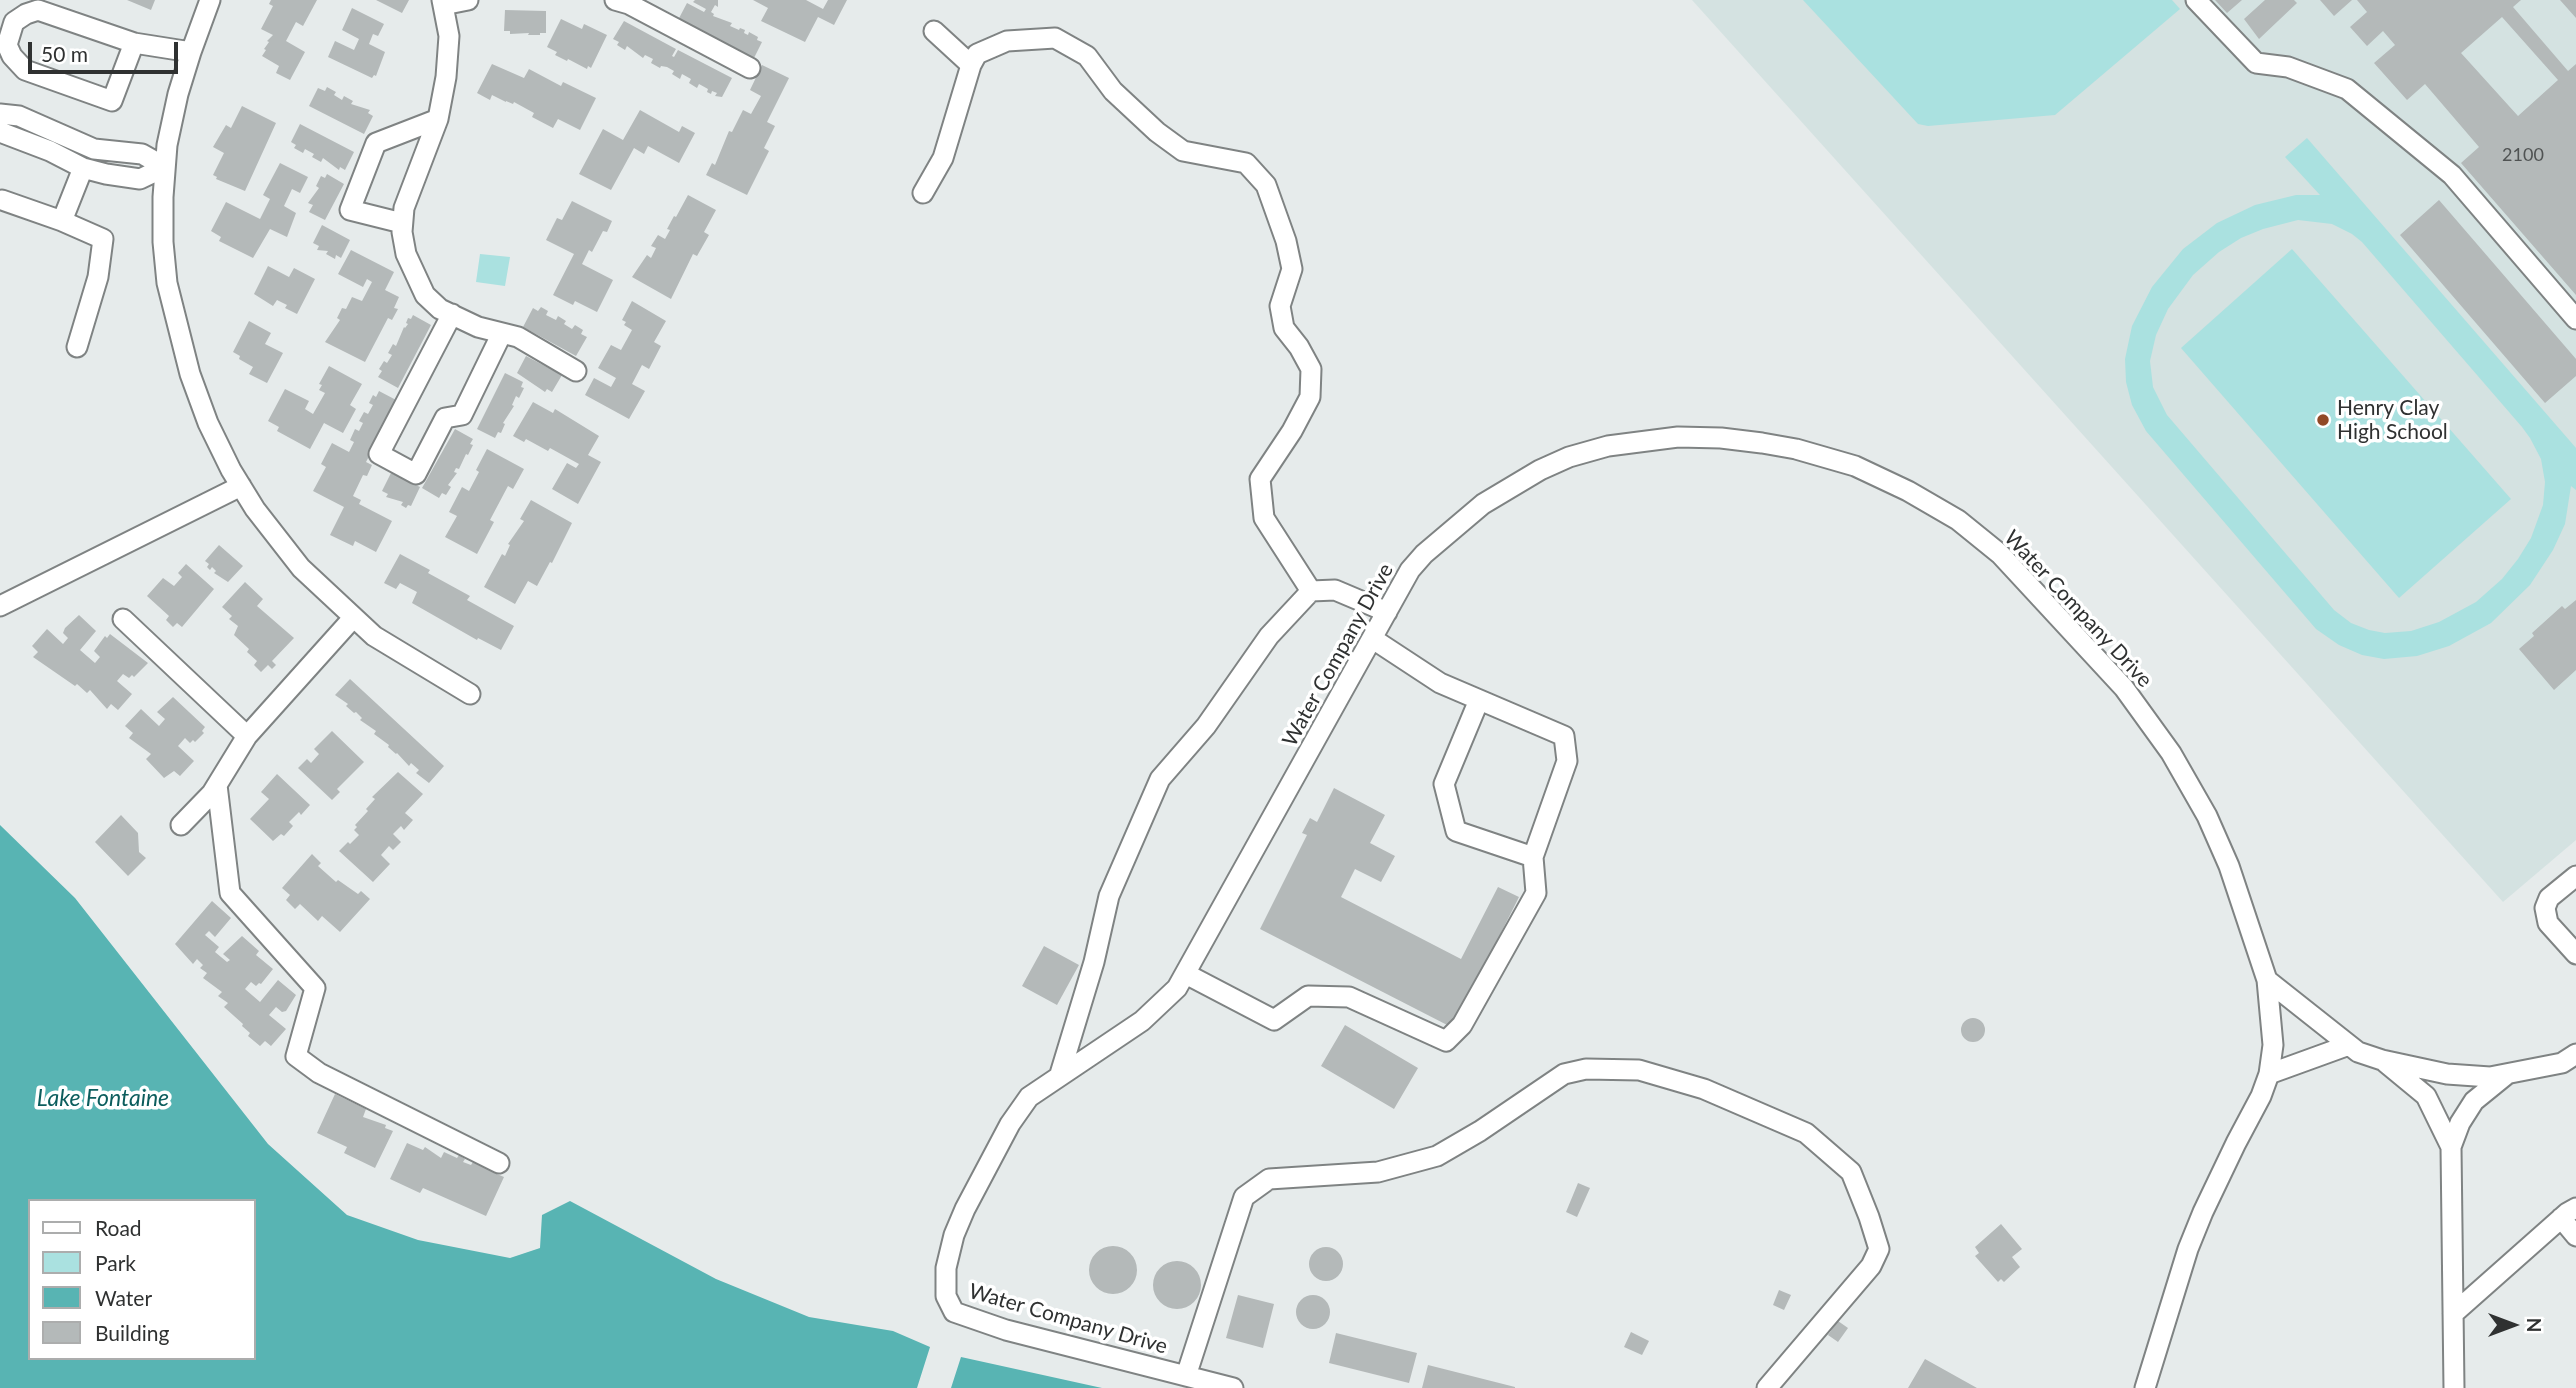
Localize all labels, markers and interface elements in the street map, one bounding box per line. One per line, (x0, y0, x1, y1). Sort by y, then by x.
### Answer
scale bar (32, 28, 182, 72)
text: 50 m (41, 41, 88, 66)
house number: 2100 (2502, 144, 2544, 166)
place label: Henry Clay High School (2337, 395, 2448, 445)
marker: Henry Clay High School (2315, 412, 2331, 428)
street label: Water Company Drive (1999, 525, 2157, 693)
street label: Water Company Drive (1277, 559, 1399, 751)
water label: Lake Fontaine (37, 1085, 169, 1113)
legend (28, 1199, 256, 1360)
text: Road (95, 1215, 142, 1240)
text: Park (95, 1250, 136, 1275)
street label: Water Company Drive (966, 1279, 1170, 1359)
text: Water (95, 1285, 152, 1310)
north arrow (2478, 1290, 2548, 1360)
text: N (2523, 1318, 2546, 1332)
text: Building (95, 1320, 170, 1345)

